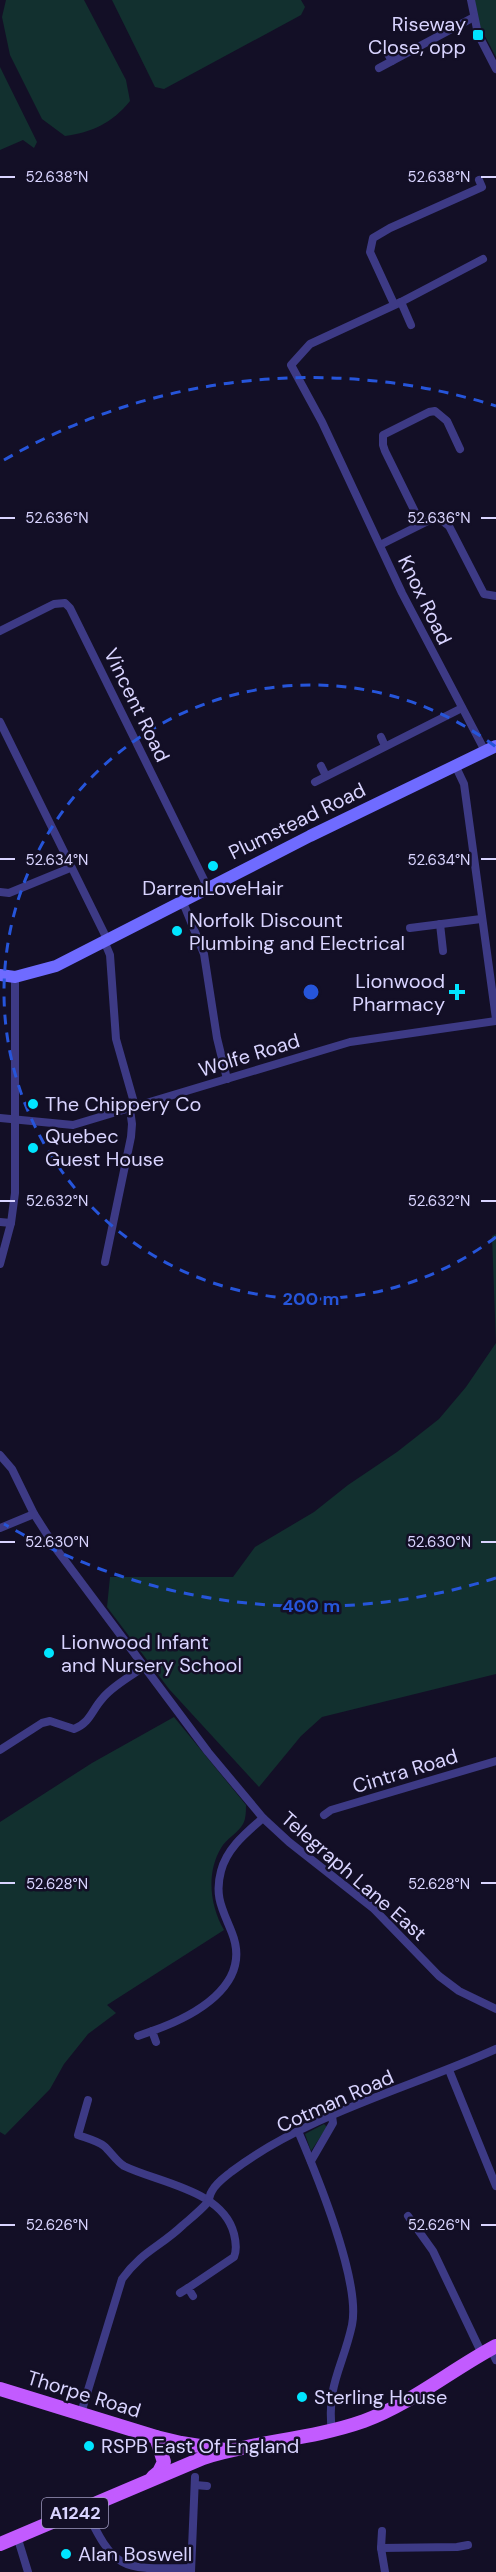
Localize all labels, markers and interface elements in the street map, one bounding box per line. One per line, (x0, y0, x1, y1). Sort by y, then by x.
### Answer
place label: Riseway Close, opp (368, 11, 466, 60)
marker: Riseway Close, opp (471, 28, 485, 42)
text: 52.638°N (26, 167, 88, 187)
text: 52.638°N (408, 167, 470, 187)
text: 52.636°N (25, 508, 89, 528)
text: 52.636°N (407, 508, 471, 528)
street label: Knox Road (392, 551, 458, 649)
street label: Vincent Road (98, 644, 176, 766)
street label: Plumstead Road (224, 777, 370, 865)
text: 52.634°N (26, 850, 88, 870)
text: 52.634°N (408, 850, 470, 870)
marker: DarrenLoveHair (206, 859, 220, 873)
place label: DarrenLoveHair (142, 875, 284, 901)
place label: Norfolk Discount Plumbing and Electrical (189, 907, 405, 956)
marker: Norfolk Discount Plumbing and Electrical (170, 924, 184, 938)
place label: Lionwood Pharmacy (352, 968, 445, 1017)
centre of rings (301, 982, 321, 1002)
marker: Lionwood Pharmacy (450, 985, 464, 999)
street label: Wolfe Road (195, 1027, 303, 1083)
place label: The Chippery Co (45, 1091, 201, 1117)
marker: The Chippery Co (26, 1097, 40, 1111)
place label: Quebec Guest House (45, 1123, 164, 1172)
marker: Quebec Guest House (26, 1141, 40, 1155)
text: 52.632°N (26, 1191, 88, 1211)
text: 52.632°N (408, 1191, 470, 1211)
text: 200 m (283, 1287, 339, 1311)
text: 52.630°N (25, 1532, 89, 1552)
text: 52.630°N (407, 1532, 471, 1552)
text: 400 m (282, 1594, 340, 1618)
place label: Lionwood Infant and Nursery School (61, 1629, 242, 1678)
marker: Lionwood Infant and Nursery School (42, 1646, 56, 1660)
street label: Cintra Road (349, 1743, 461, 1799)
street label: Telegraph Lane East (276, 1806, 432, 1946)
text: 52.628°N (26, 1874, 88, 1894)
text: 52.628°N (408, 1874, 470, 1894)
street label: Cotman Road (272, 2064, 398, 2138)
text: 52.626°N (26, 2215, 88, 2235)
text: 52.626°N (408, 2215, 470, 2235)
street label: Thorpe Road (24, 2364, 144, 2424)
place label: Sterling House (314, 2384, 447, 2410)
marker: Sterling House (295, 2390, 309, 2404)
place label: RSPB East Of England (101, 2433, 299, 2459)
marker: RSPB East Of England (82, 2439, 96, 2453)
road number: A1242 (42, 2498, 108, 2528)
place label: Alan Boswell (78, 2541, 192, 2567)
marker: Alan Boswell (59, 2547, 73, 2561)

